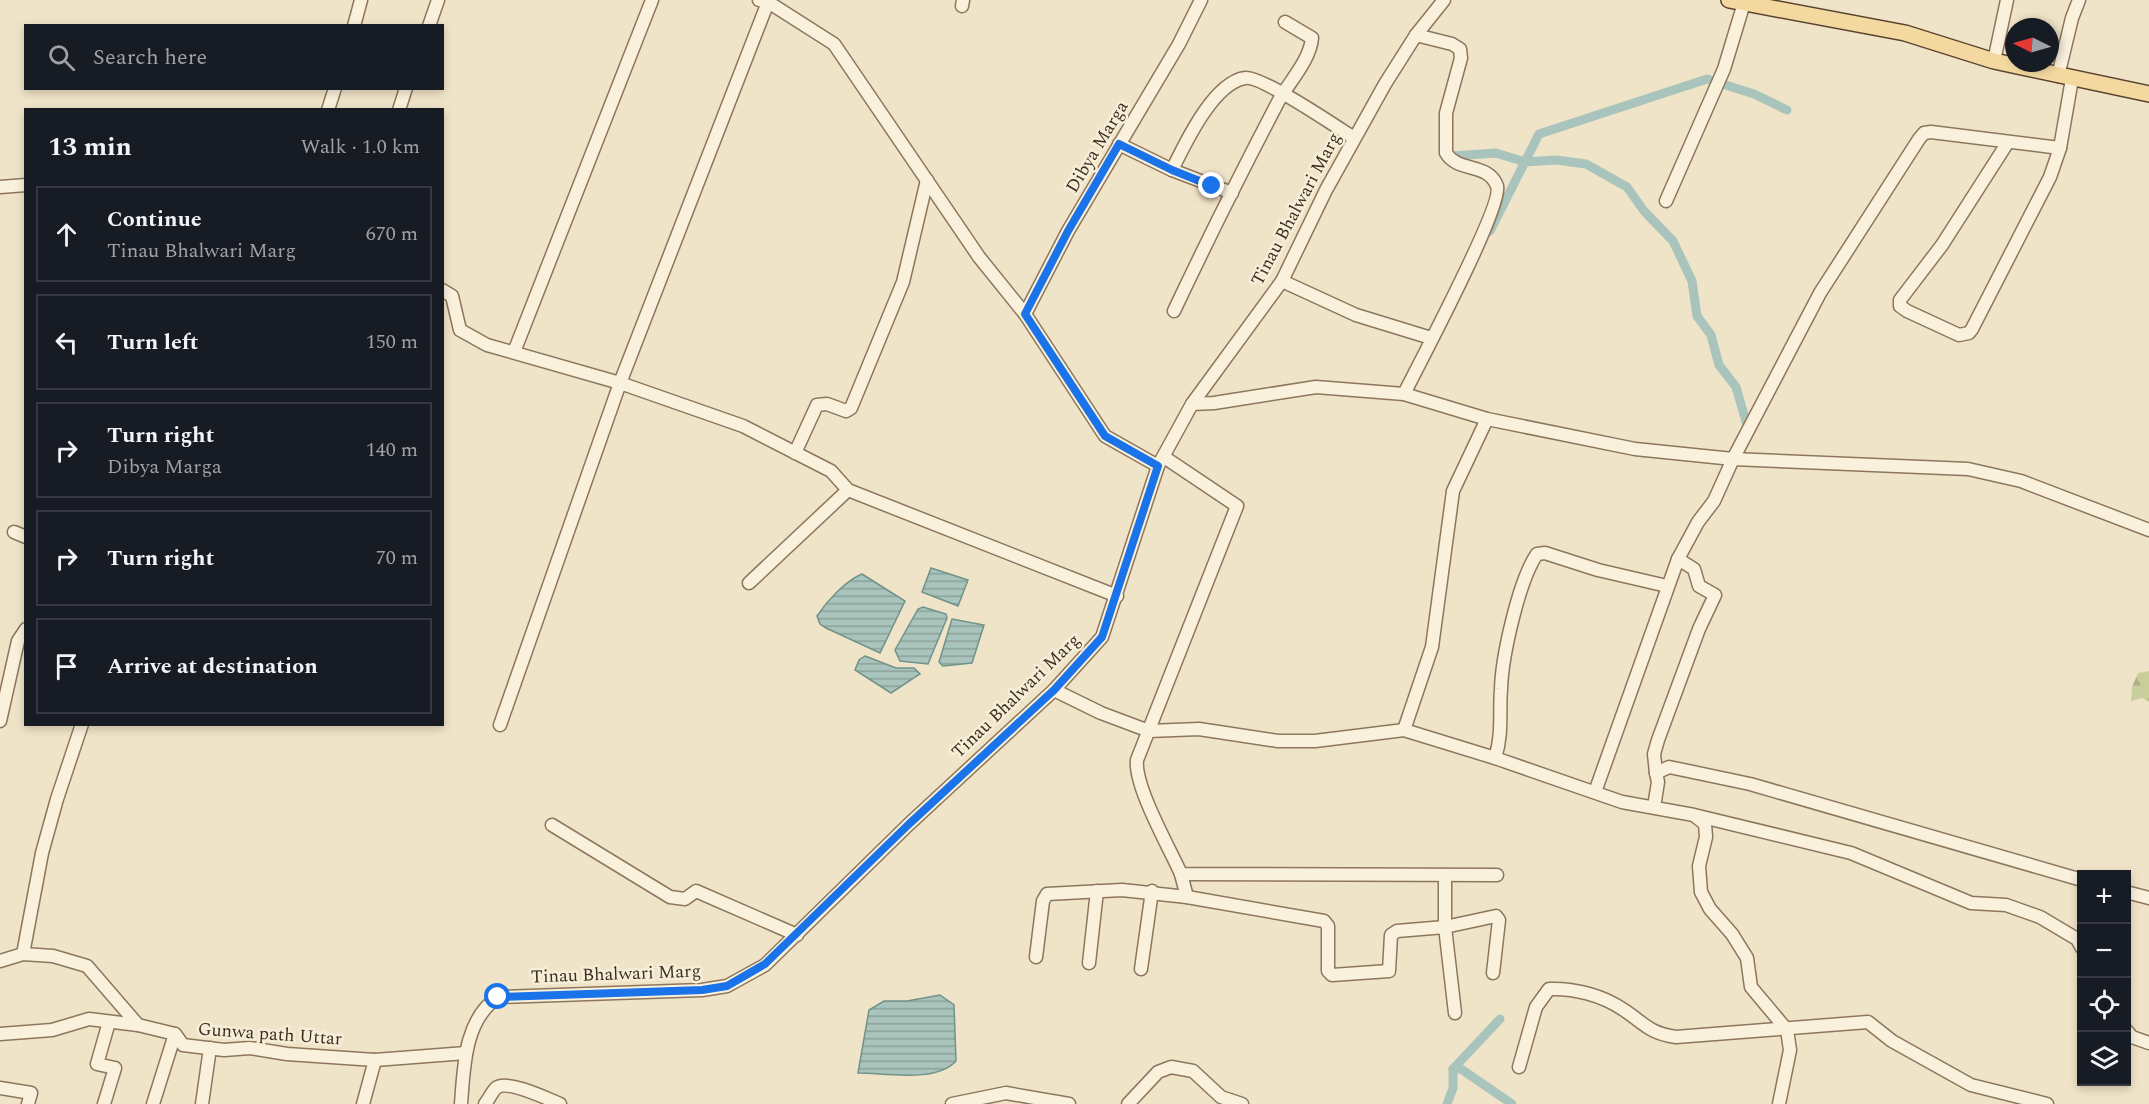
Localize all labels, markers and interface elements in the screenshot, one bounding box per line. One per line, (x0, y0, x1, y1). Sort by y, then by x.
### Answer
north arrow (2005, 18, 2059, 72)
search box (24, 24, 444, 90)
icon: search (45, 41, 78, 74)
text: Search here (93, 41, 207, 74)
street label: Dibya Marga (1059, 96, 1135, 198)
text: 13 min (48, 127, 132, 167)
street label: Tinau Bhalwari Marg (1244, 127, 1348, 291)
text: Walk · 1.0 km (301, 132, 420, 162)
route end (1198, 172, 1224, 198)
text: Continue (107, 203, 202, 236)
icon: ahead (50, 218, 83, 251)
text: 670 m (366, 219, 418, 249)
text: Tinau Bhalwari Marg (107, 236, 296, 266)
icon: left (50, 326, 83, 359)
text: Turn left (107, 326, 199, 359)
text: 150 m (366, 327, 418, 357)
text: Turn right (107, 419, 214, 452)
icon: right (50, 434, 83, 467)
text: 140 m (366, 435, 418, 465)
text: Dibya Marga (107, 452, 222, 482)
icon: right (50, 542, 83, 575)
text: Turn right (107, 542, 214, 575)
text: 70 m (376, 543, 418, 573)
street label: Tinau Bhalwari Marg (945, 627, 1087, 765)
icon: arrive (50, 650, 83, 683)
text: Arrive at destination (107, 650, 318, 683)
map controls (2077, 870, 2131, 1086)
button: + (2077, 870, 2131, 924)
button: − (2077, 924, 2131, 978)
street label: Tinau Bhalwari Marg (530, 958, 702, 990)
button: locate (2077, 978, 2131, 1032)
route start (484, 983, 510, 1009)
street label: Gunwa path Uttar (197, 1015, 343, 1053)
button: layers (2077, 1032, 2131, 1086)

